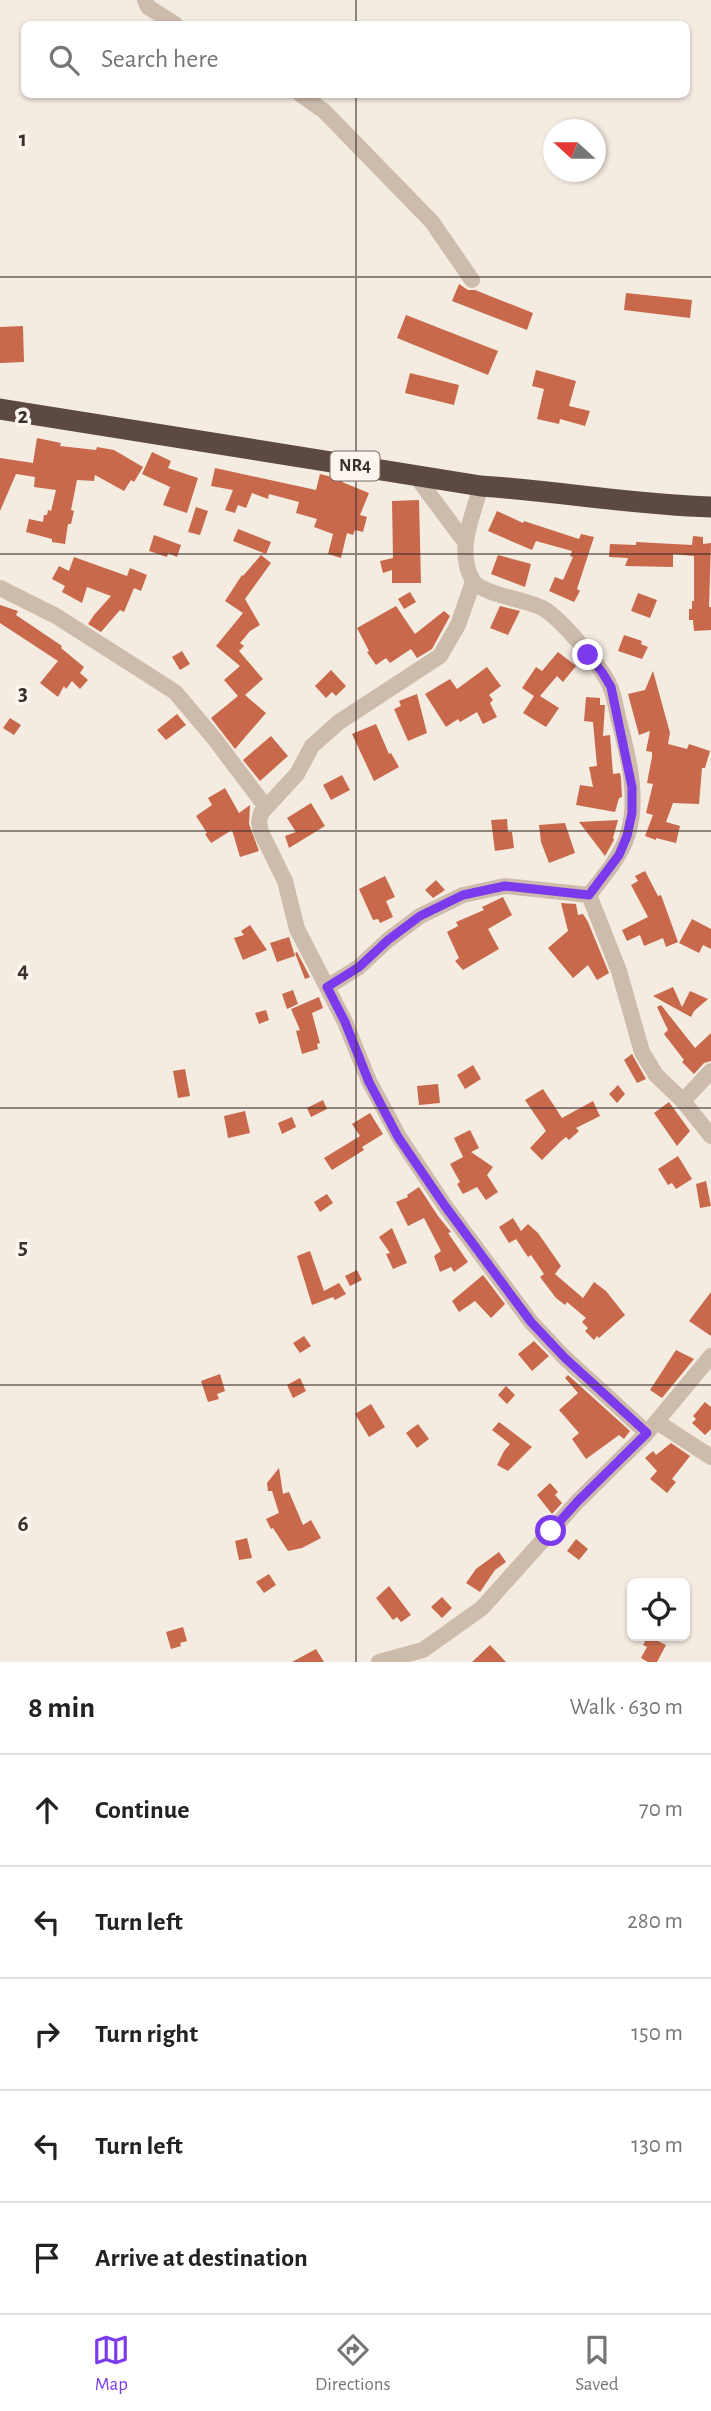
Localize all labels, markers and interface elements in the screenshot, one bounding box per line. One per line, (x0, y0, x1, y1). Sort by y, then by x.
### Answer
search box (21, 21, 690, 98)
icon: search (45, 41, 83, 79)
text: Search here (101, 46, 219, 72)
north arrow (543, 119, 606, 182)
text: 1 (19, 128, 27, 151)
text: 2 (18, 405, 29, 428)
road number: NR4 (330, 452, 380, 480)
route end (572, 639, 603, 670)
text: 3 (18, 682, 28, 705)
text: 4 (17, 959, 29, 982)
text: 5 (18, 1236, 28, 1259)
text: 6 (17, 1513, 29, 1536)
route start (535, 1515, 566, 1546)
map controls (627, 1578, 690, 1641)
button: locate (627, 1578, 690, 1641)
text: 8 min (28, 1693, 95, 1723)
text: Walk · 630 m (569, 1696, 683, 1719)
icon: ahead (28, 1791, 66, 1829)
text: Continue (95, 1797, 190, 1823)
text: 70 m (639, 1798, 683, 1821)
icon: left (28, 1903, 66, 1941)
text: Turn left (95, 1909, 183, 1935)
text: 280 m (627, 1910, 683, 1933)
icon: right (28, 2015, 66, 2053)
text: Turn right (95, 2021, 198, 2047)
text: 150 m (631, 2022, 683, 2045)
icon: left (28, 2127, 66, 2165)
text: Turn left (95, 2133, 183, 2159)
text: 130 m (631, 2134, 683, 2157)
icon: arrive (28, 2239, 66, 2277)
text: Arrive at destination (95, 2245, 308, 2271)
tab: Map (92, 2331, 130, 2396)
tab: Directions (315, 2331, 391, 2396)
tab: Saved (575, 2331, 619, 2396)

